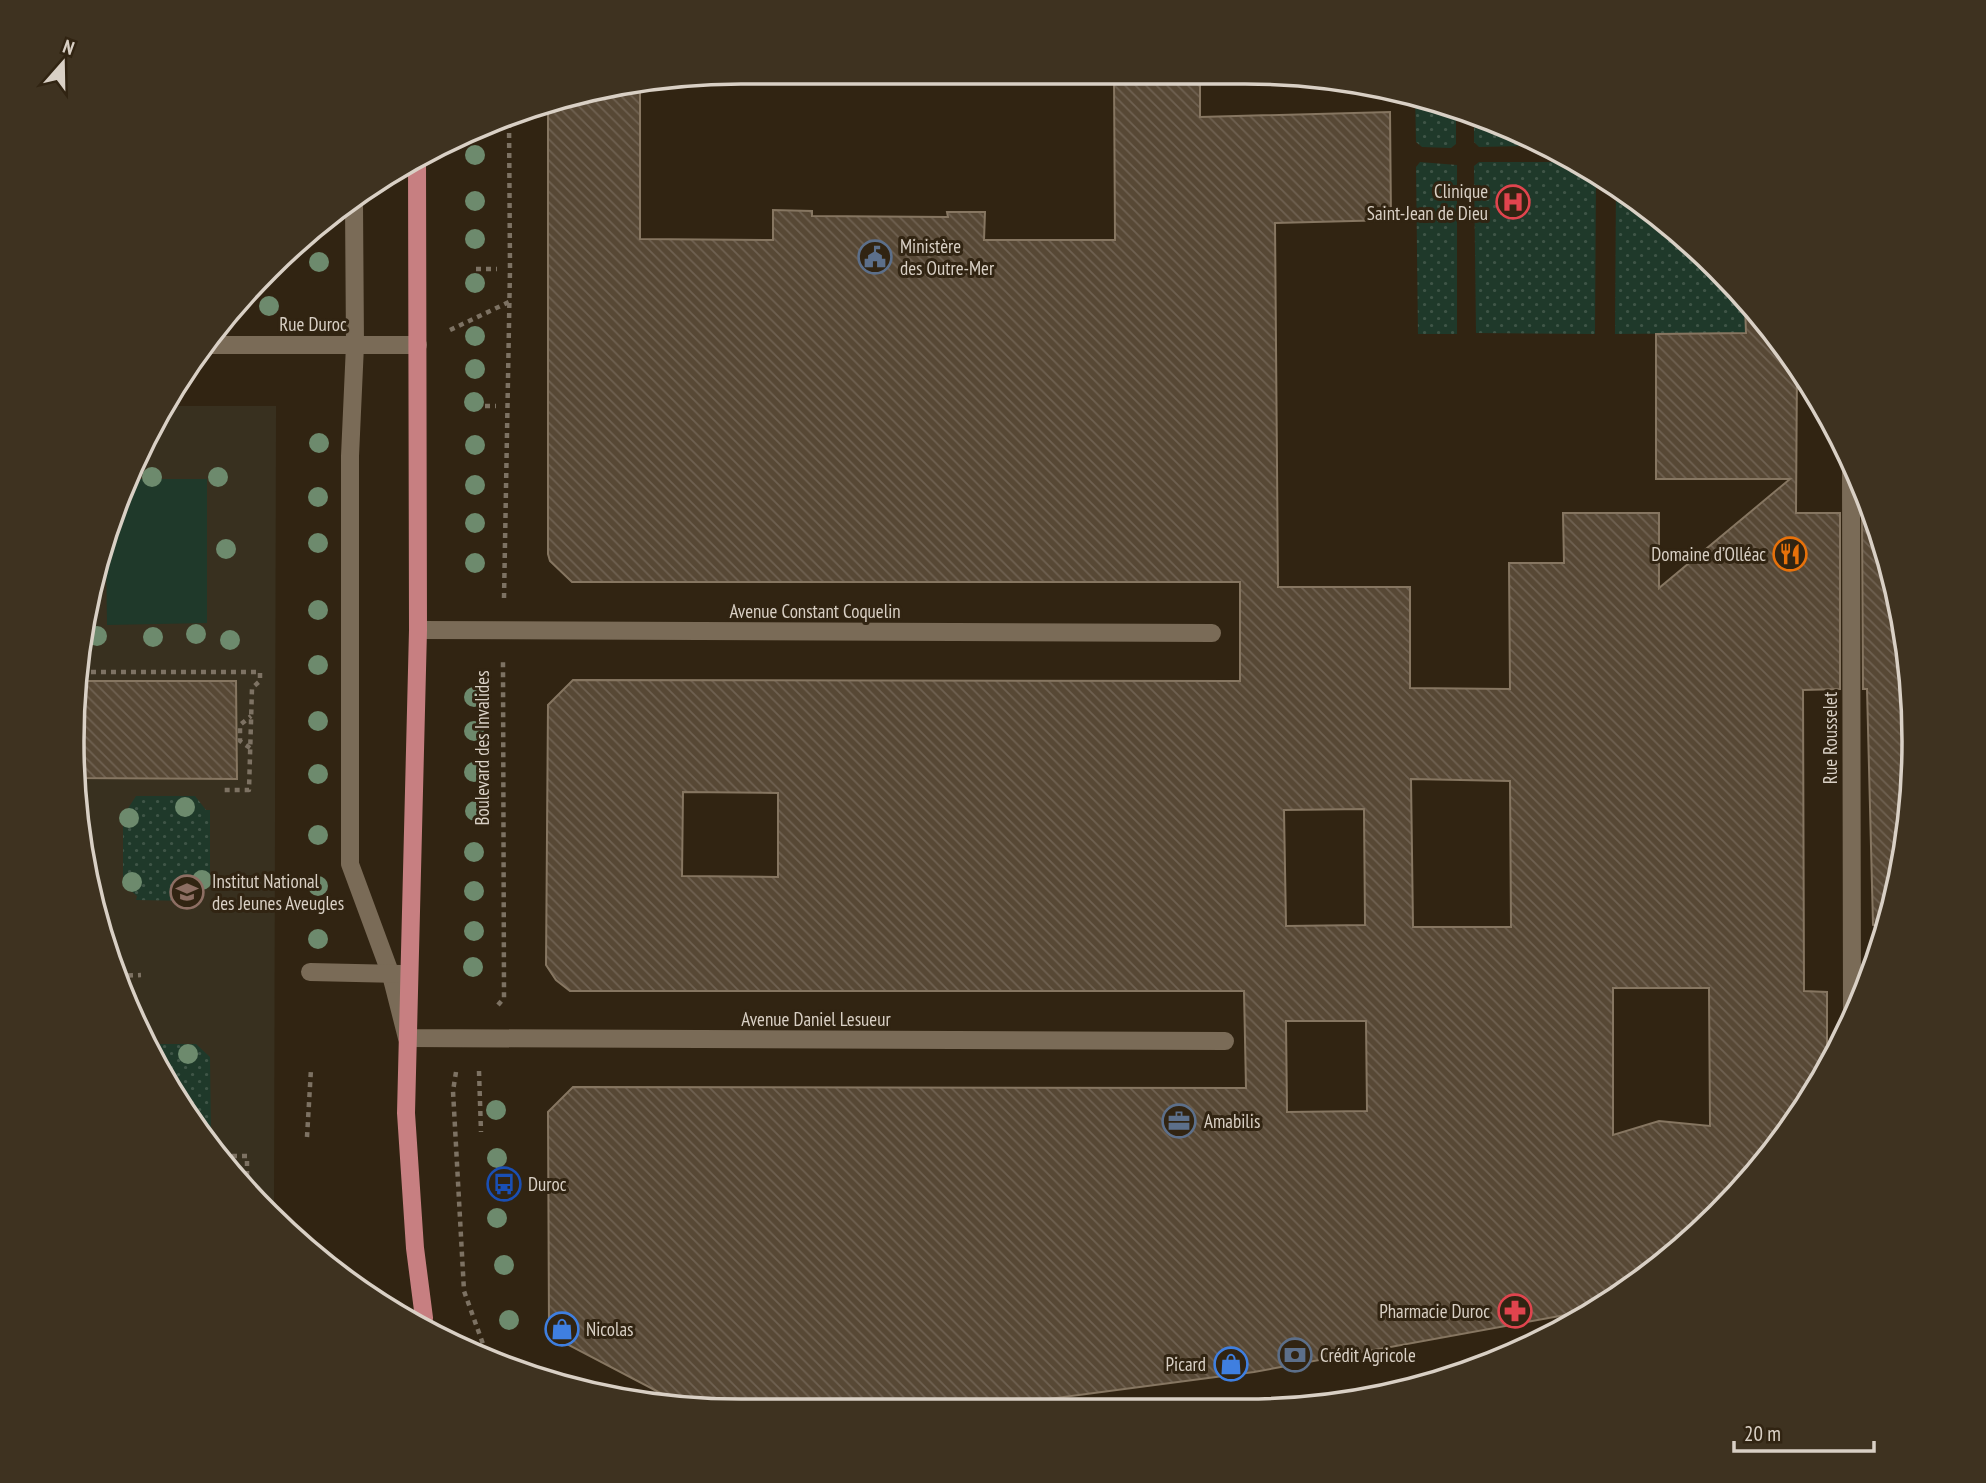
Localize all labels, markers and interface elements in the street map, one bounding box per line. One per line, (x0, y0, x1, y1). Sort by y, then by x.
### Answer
north arrow (28, 28, 98, 98)
text: N (60, 34, 78, 60)
place label: Clinique Saint-Jean de Dieu (1367, 179, 1488, 225)
hospital icon: Clinique Saint-Jean de Dieu (1494, 183, 1532, 221)
place label: Ministère des Outre-Mer (900, 234, 995, 280)
public building icon: Ministère des Outre-Mer (856, 238, 894, 276)
street label: Rue Duroc (279, 312, 347, 336)
restaurant icon: Domaine d’Olléac (1771, 535, 1809, 573)
place label: Domaine d’Olléac (1651, 542, 1766, 566)
street label: Avenue Constant Coquelin (729, 599, 901, 623)
street label: Boulevard des Invalides (470, 670, 494, 826)
street label: Rue Rousselet (1818, 691, 1842, 784)
place label: Institut National des Jeunes Aveugles (212, 869, 344, 915)
school or university icon: Institut National des Jeunes Aveugles (168, 873, 206, 911)
street label: Avenue Daniel Lesueur (741, 1007, 891, 1031)
office icon: Amabilis (1160, 1102, 1198, 1140)
place label: Amabilis (1204, 1109, 1260, 1133)
bus stop icon: Duroc (485, 1165, 523, 1203)
place label: Duroc (528, 1172, 567, 1196)
pharmacy icon: Pharmacie Duroc (1496, 1292, 1534, 1330)
place label: Pharmacie Duroc (1379, 1299, 1490, 1323)
shop icon: Nicolas (543, 1310, 581, 1348)
place label: Nicolas (586, 1317, 633, 1341)
bank icon: Crédit Agricole (1276, 1336, 1314, 1374)
place label: Crédit Agricole (1320, 1343, 1416, 1367)
shop icon: Picard (1212, 1345, 1250, 1383)
place label: Picard (1166, 1352, 1206, 1376)
scale bar (1734, 1410, 1874, 1454)
text: 20 m (1744, 1420, 1781, 1447)

